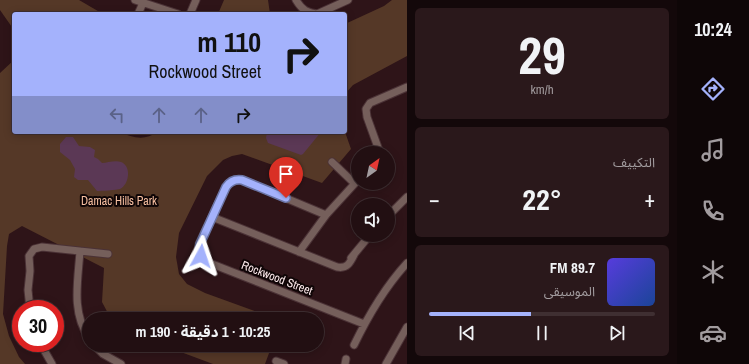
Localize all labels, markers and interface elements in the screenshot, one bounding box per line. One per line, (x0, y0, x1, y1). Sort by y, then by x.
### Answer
text: 10:24 (694, 17, 732, 42)
text: 29 (518, 20, 566, 90)
text: 110 m (197, 23, 261, 61)
icon: right (275, 28, 327, 80)
text: Rockwood Street (149, 59, 261, 84)
icon: directions (699, 75, 727, 103)
text: km/h (530, 81, 554, 98)
icon: left (106, 104, 128, 126)
icon: ahead (148, 104, 170, 126)
icon: ahead (190, 104, 212, 126)
icon: right (232, 104, 254, 126)
icon: music (699, 136, 727, 164)
north arrow (351, 146, 395, 190)
map controls (351, 146, 395, 242)
text: التكييف (613, 154, 655, 171)
pin (269, 157, 303, 198)
icon: arrive (275, 163, 297, 185)
text: 22° (522, 179, 562, 219)
text: − (429, 184, 440, 214)
text: + (644, 184, 655, 214)
park label: Damac Hills Park (81, 193, 157, 209)
icon: phone (699, 197, 727, 225)
button: sound (351, 198, 395, 242)
position arrow (180, 235, 222, 277)
street label: Rockwood Street (239, 257, 315, 299)
text: 89.7 FM (550, 257, 595, 278)
icon: climate (699, 258, 727, 286)
text: الموسيقى (544, 283, 595, 300)
speed limit sign: 30 (12, 300, 64, 352)
icon: car (699, 319, 727, 347)
text: 10:25 · 1 دقيقة · 190 m (136, 321, 270, 342)
icon: previous (456, 322, 478, 344)
icon: pause (531, 322, 553, 344)
icon: next (606, 322, 628, 344)

